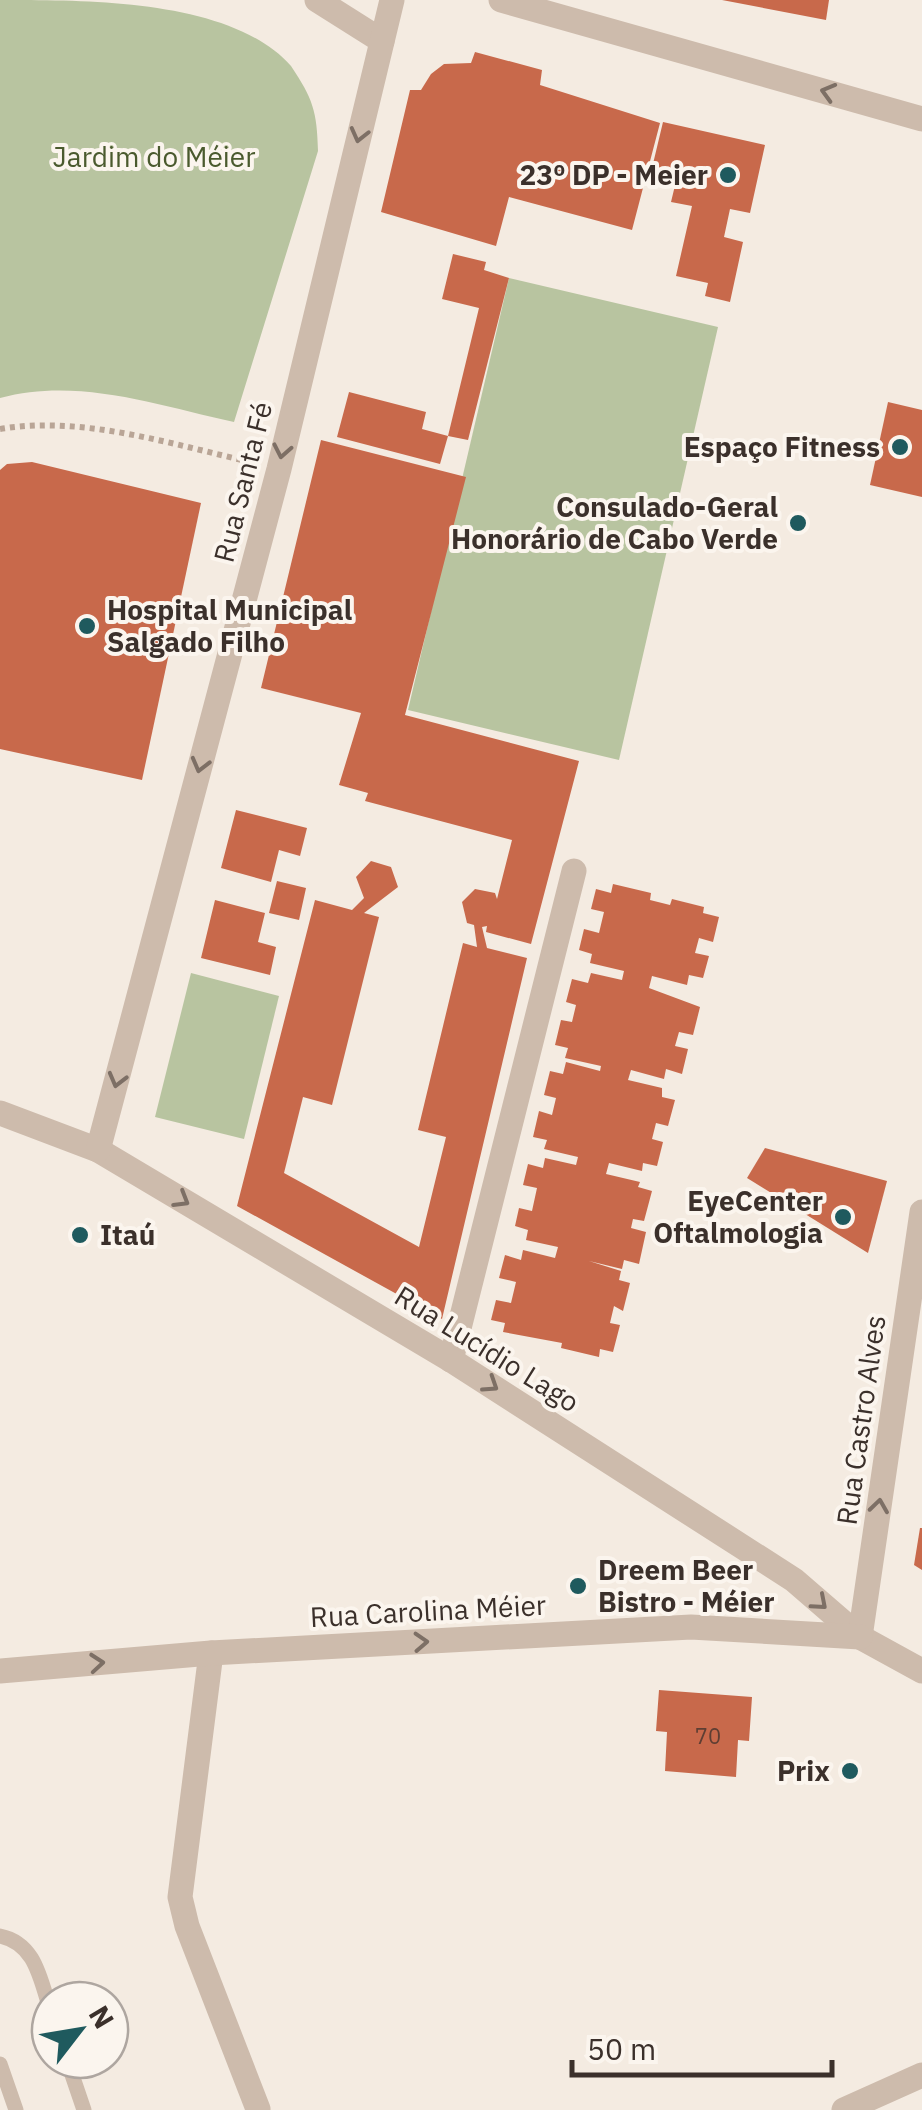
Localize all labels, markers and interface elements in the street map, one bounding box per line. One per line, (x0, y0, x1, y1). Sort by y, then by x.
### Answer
one-way arrow (820, 83, 837, 104)
one-way arrow (350, 126, 371, 143)
park label: Jardim do Méier (53, 138, 255, 175)
place label: 23º DP - Meier (520, 156, 708, 193)
marker: 23º DP - Meier (717, 164, 739, 186)
street label: Rua Santa Fé (205, 398, 280, 566)
place label: Espaço Fitness (684, 428, 880, 465)
marker: Espaço Fitness (889, 436, 911, 458)
one-way arrow (272, 443, 293, 459)
place label: Consulado-Geral Honorário de Cabo Verde (451, 488, 778, 557)
marker: Consulado-Geral Honorário de Cabo Verde (787, 512, 809, 534)
place label: Hospital Municipal Salgado Filho (107, 591, 352, 660)
marker: Hospital Municipal Salgado Filho (76, 615, 98, 637)
one-way arrow (191, 756, 212, 774)
one-way arrow (107, 1071, 128, 1088)
place label: EyeCenter Oftalmologia (653, 1182, 823, 1251)
one-way arrow (171, 1188, 189, 1207)
marker: EyeCenter Oftalmologia (832, 1206, 854, 1228)
place label: Itaú (100, 1216, 155, 1253)
marker: Itaú (69, 1224, 91, 1246)
street label: Rua Lucídio Lago (388, 1277, 586, 1420)
street label: Rua Castro Alves (827, 1313, 894, 1527)
one-way arrow (480, 1373, 498, 1392)
one-way arrow (867, 1498, 888, 1515)
place label: Dreem Beer Bistro - Méier (598, 1551, 775, 1620)
marker: Dreem Beer Bistro - Méier (567, 1575, 589, 1597)
street label: Rua Carolina Méier (309, 1586, 547, 1635)
one-way arrow (808, 1591, 827, 1609)
one-way arrow (414, 1632, 430, 1653)
one-way arrow (90, 1652, 106, 1674)
house number: 70 (695, 1721, 721, 1750)
place label: Prix (777, 1752, 830, 1789)
marker: Prix (839, 1760, 861, 1782)
north arrow (30, 1980, 130, 2080)
text: N (81, 1999, 123, 2035)
scale bar (572, 2015, 832, 2077)
text: 50 m (587, 2029, 656, 2068)

